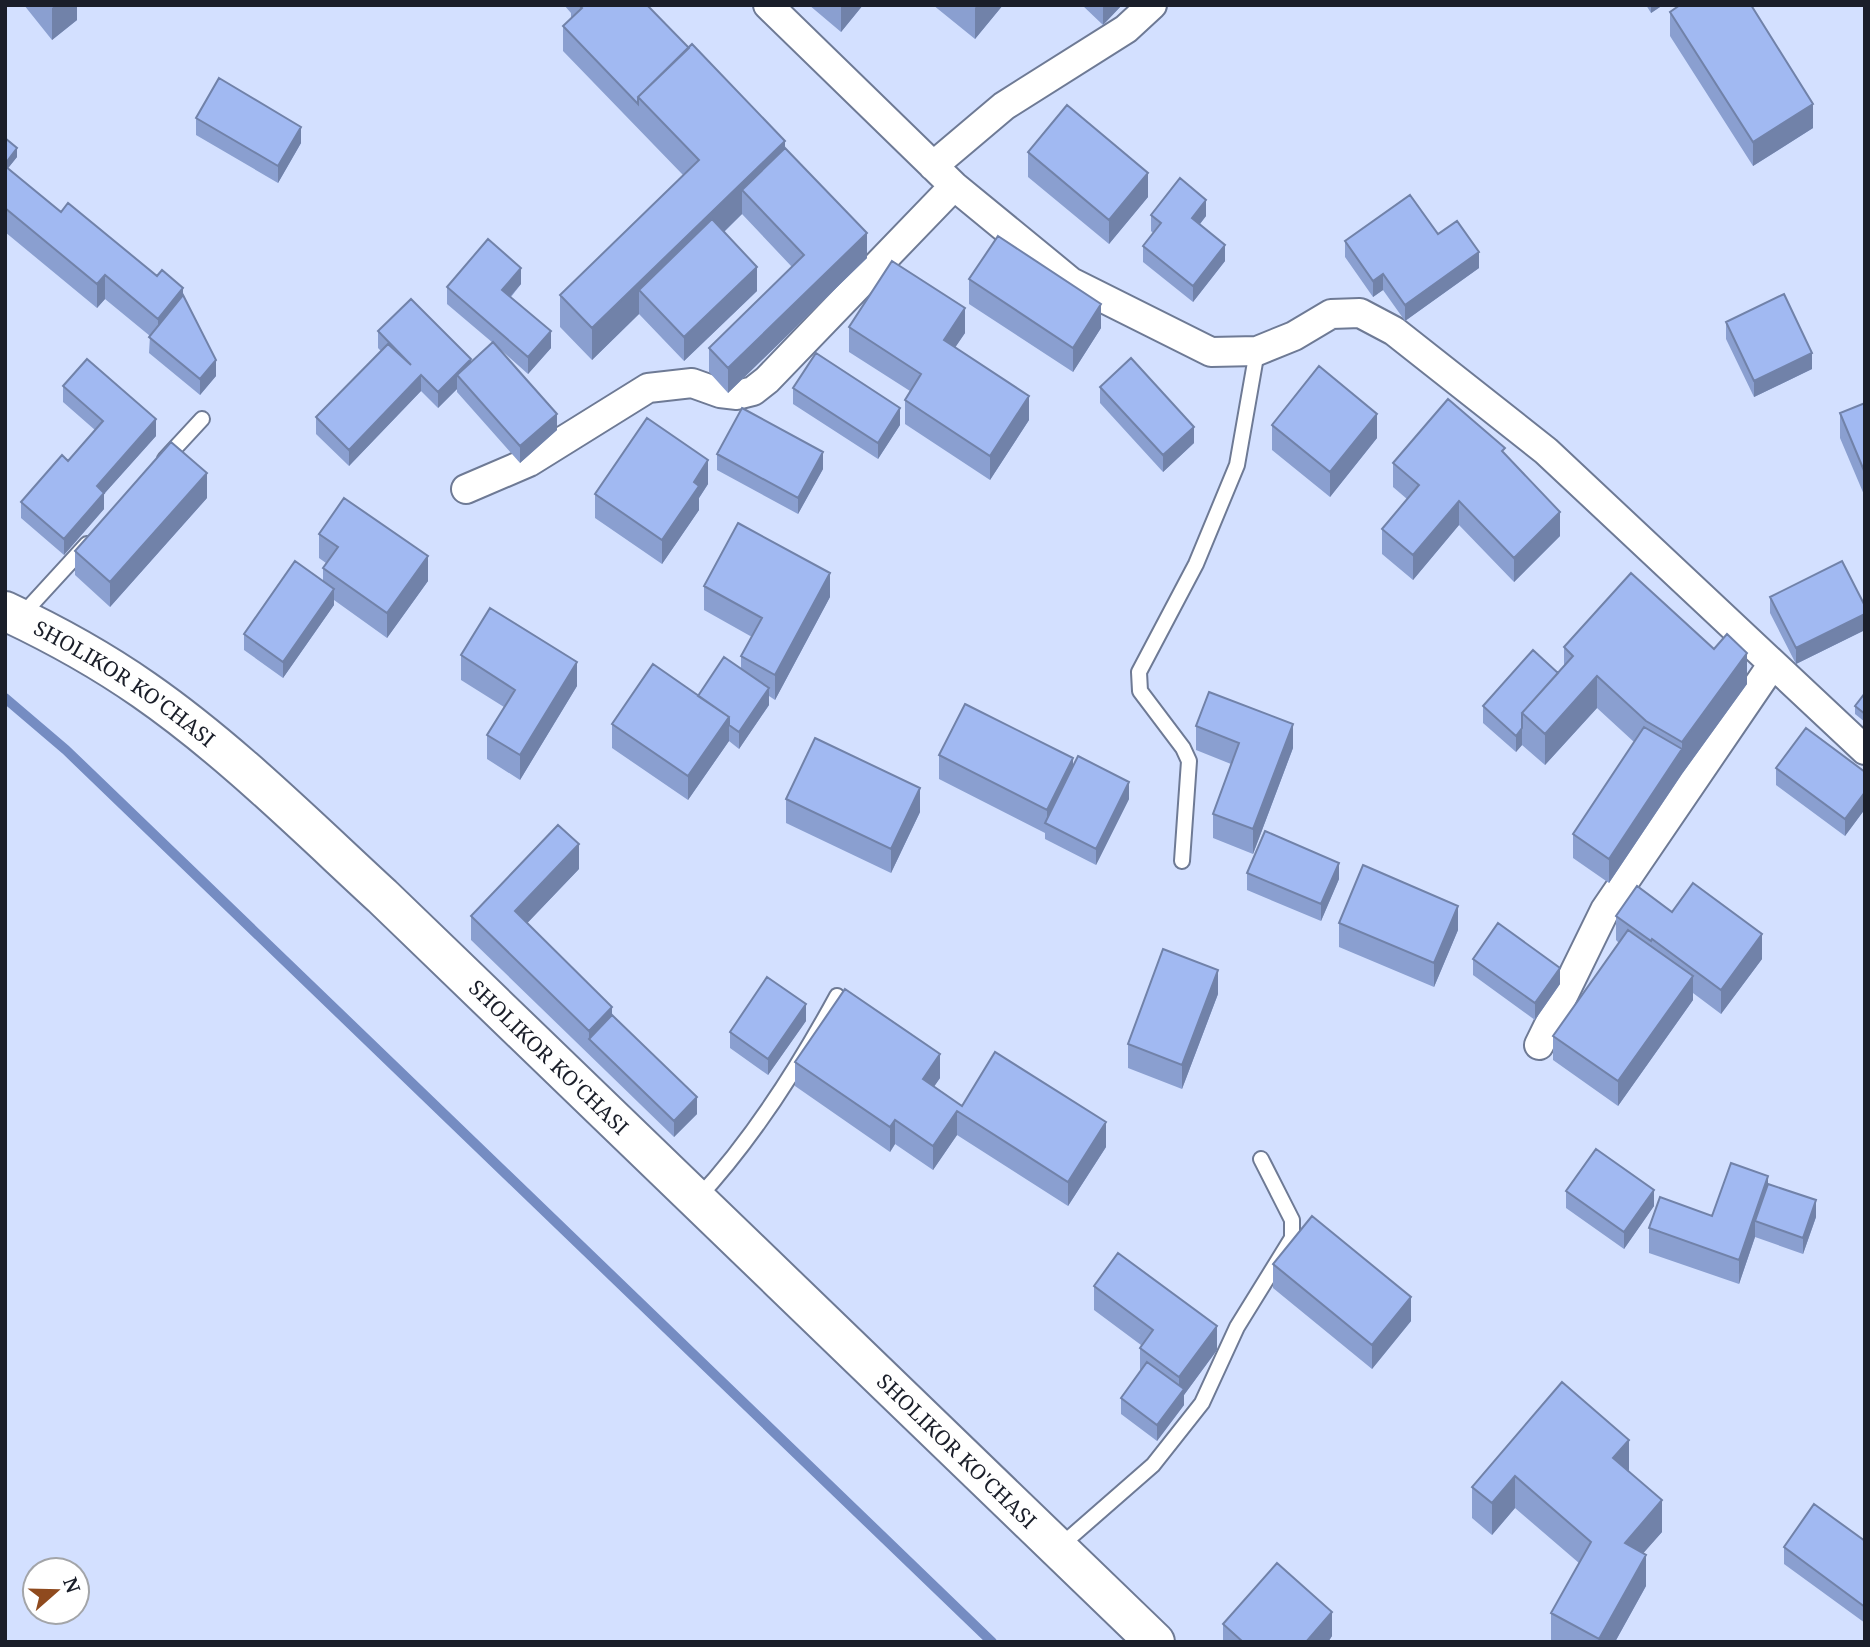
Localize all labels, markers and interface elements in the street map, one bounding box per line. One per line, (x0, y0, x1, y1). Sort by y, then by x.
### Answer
street label: SHOLIKOR KO'CHASI (29, 614, 221, 753)
street label: SHOLIKOR KO'CHASI (463, 973, 635, 1141)
street label: SHOLIKOR KO'CHASI (871, 1367, 1043, 1534)
north arrow (21, 1556, 91, 1626)
text: N (57, 1574, 87, 1597)

